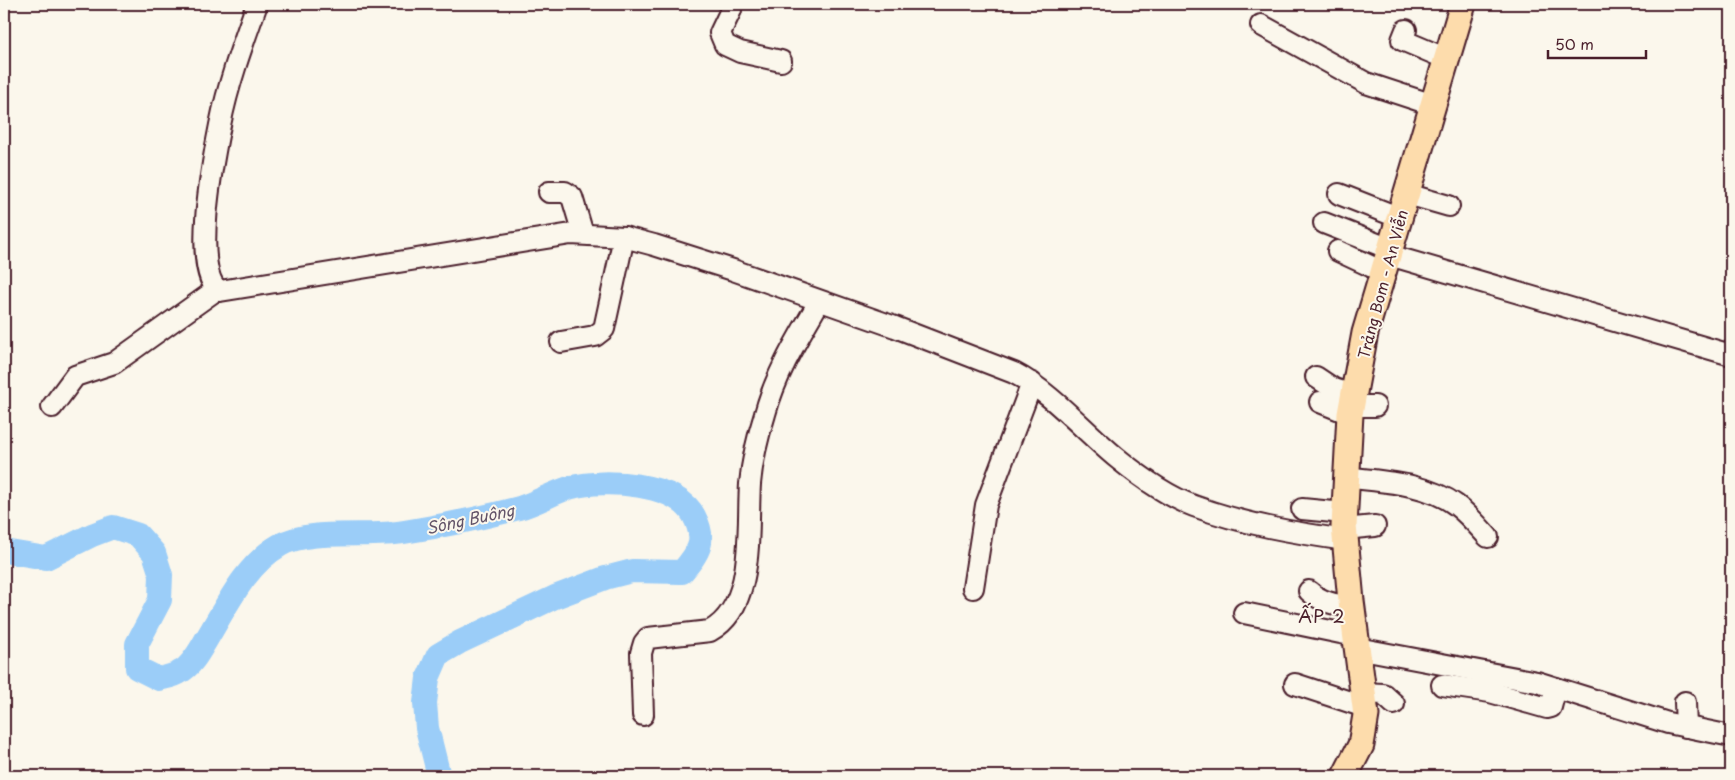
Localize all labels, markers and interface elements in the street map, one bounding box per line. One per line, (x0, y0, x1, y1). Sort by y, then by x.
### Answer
scale bar (1548, 28, 1645, 60)
text: 50 m (1555, 32, 1594, 55)
street label: Trảng Bom - An Viễn (1351, 207, 1413, 361)
water label: Sông Buông (424, 497, 517, 539)
district label: ẤP 2 (1298, 602, 1346, 629)

